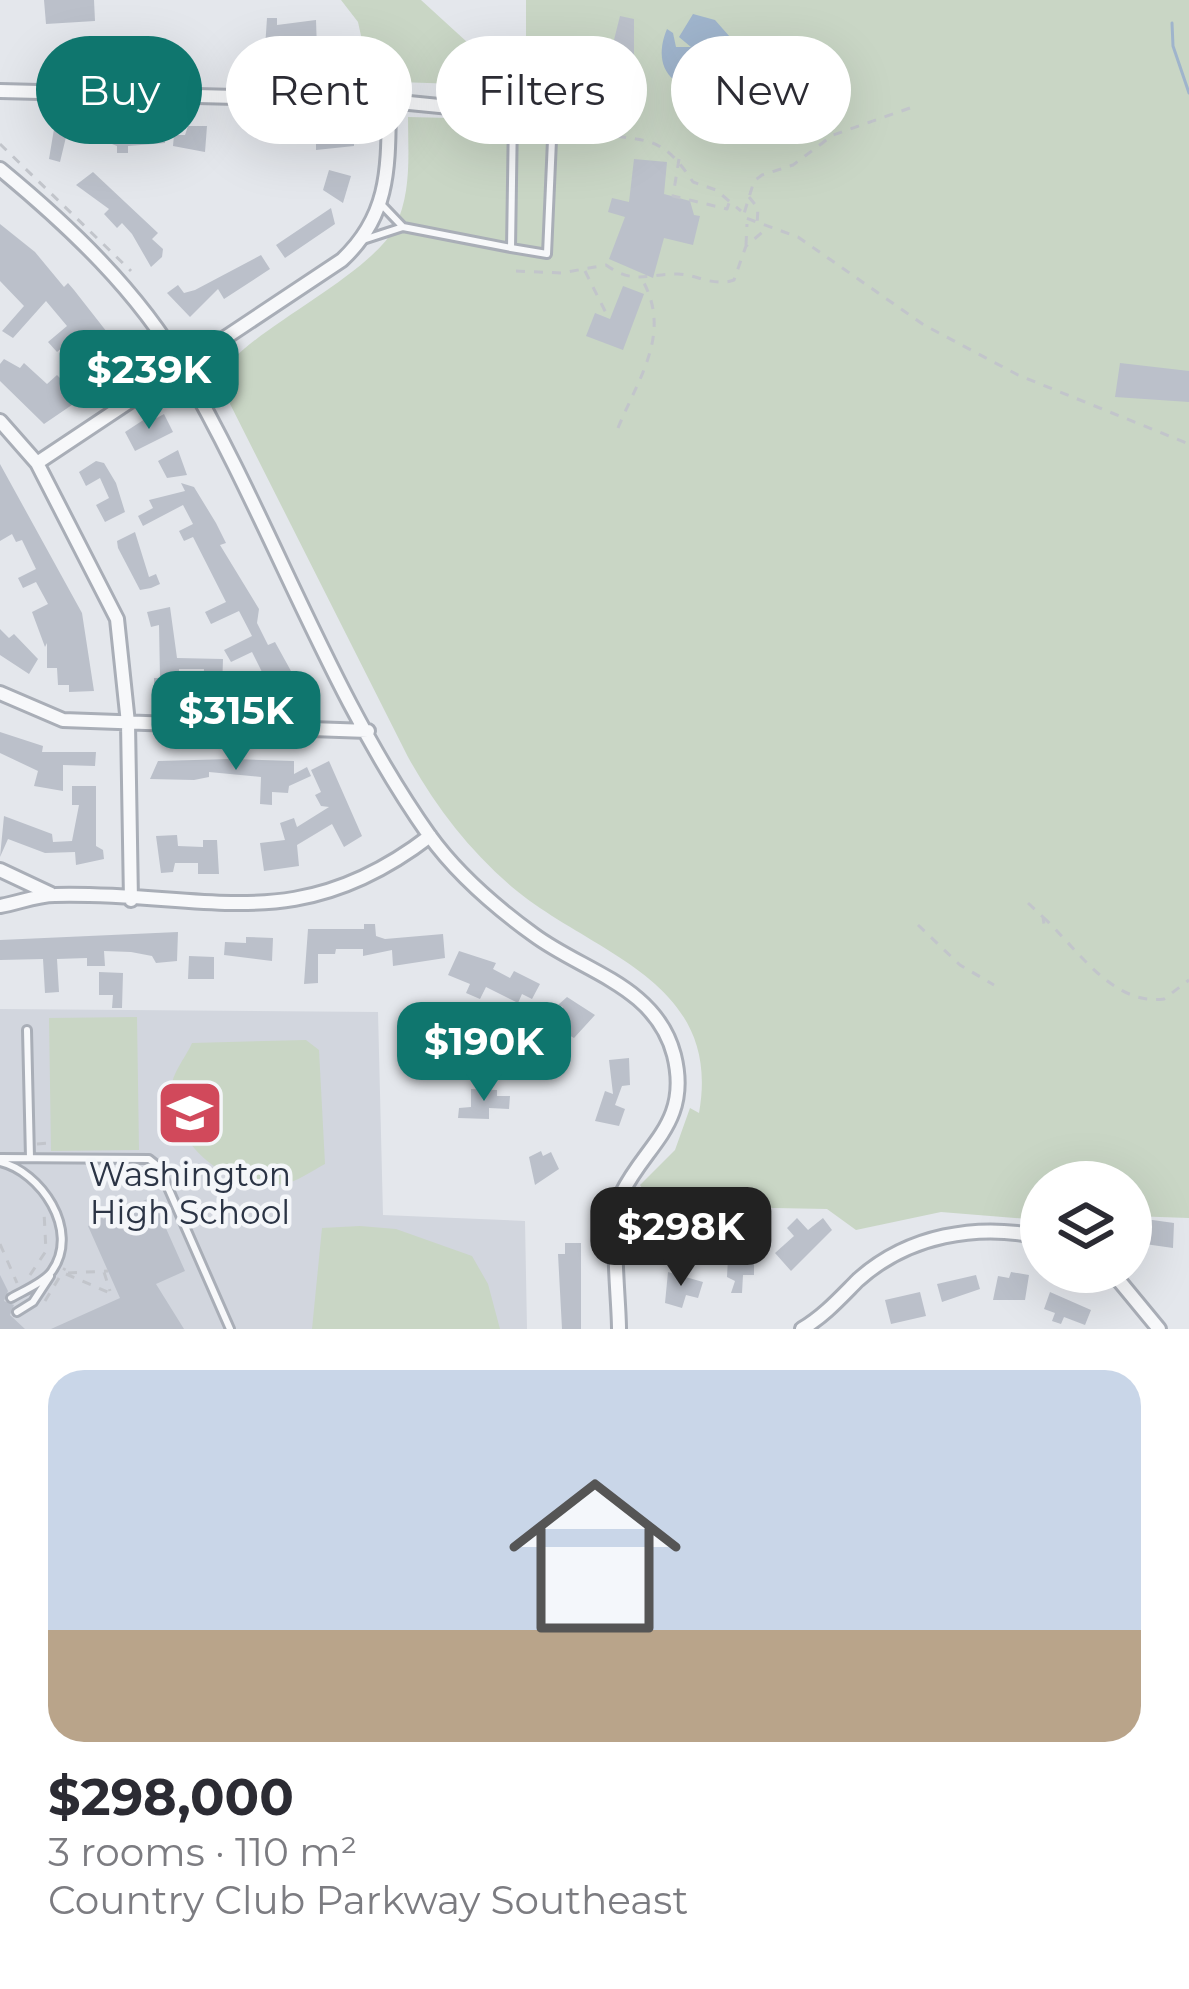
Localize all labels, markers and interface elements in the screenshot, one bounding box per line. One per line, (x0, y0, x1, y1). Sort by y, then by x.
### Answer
chip: Buy (36, 36, 202, 144)
chip: Rent (226, 36, 412, 144)
chip: Filters (436, 36, 647, 144)
chip: New (671, 36, 851, 144)
pin: $239K (65, 330, 233, 432)
text: $239K (87, 345, 211, 393)
pin: $315K (152, 671, 320, 773)
text: $315K (178, 686, 294, 734)
pin: $190K (400, 1002, 568, 1104)
text: $190K (424, 1017, 544, 1065)
school or university icon: Washington High School (155, 1078, 225, 1148)
place label: Washington High School (89, 1154, 291, 1232)
map controls (1020, 1161, 1152, 1293)
button: layers (1020, 1161, 1152, 1293)
pin: $298K (597, 1187, 765, 1289)
text: $298K (617, 1202, 745, 1250)
icon: home (487, 1448, 703, 1664)
text: $298,000 (48, 1766, 294, 1828)
text: 3 rooms · 110 m² (48, 1828, 357, 1876)
text: Country Club Parkway Southeast (48, 1876, 688, 1924)

